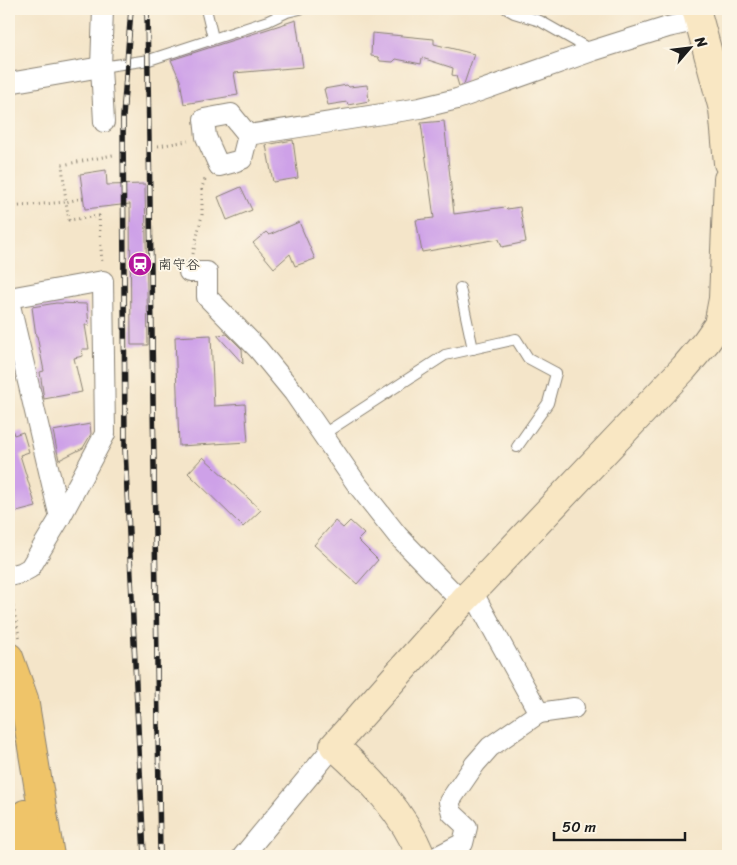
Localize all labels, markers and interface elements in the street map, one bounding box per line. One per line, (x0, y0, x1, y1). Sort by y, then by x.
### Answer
north arrow (664, 22, 714, 72)
text: N (687, 31, 714, 53)
station icon: 南守谷 (127, 251, 153, 277)
place label: 南守谷 (158, 252, 200, 277)
scale bar (554, 810, 686, 842)
text: 50 m (562, 814, 597, 840)

